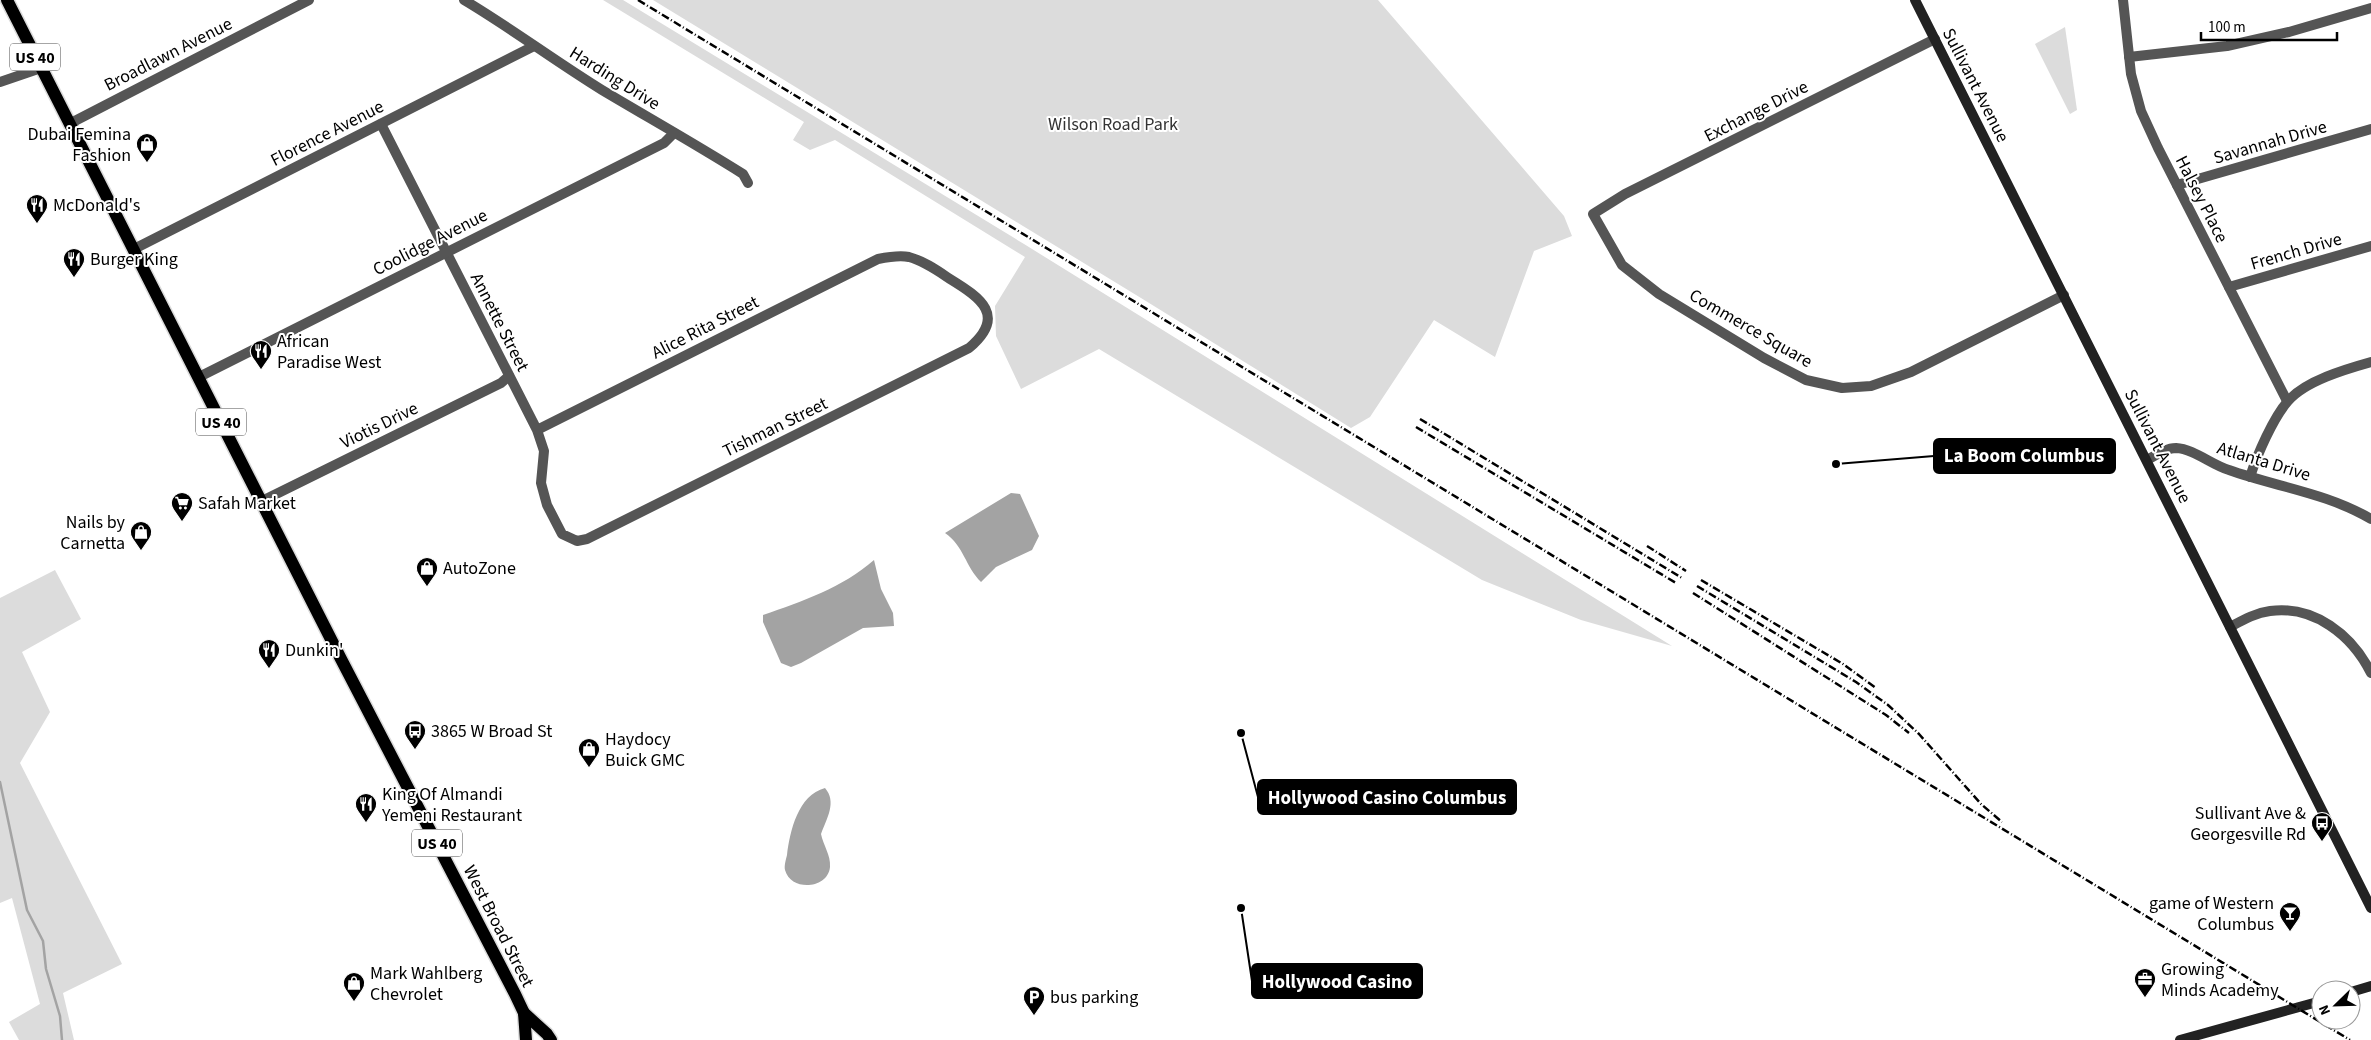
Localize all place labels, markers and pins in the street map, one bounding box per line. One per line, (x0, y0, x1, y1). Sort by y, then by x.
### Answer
place label: Dubai Femina Fashion (27, 122, 131, 168)
shop icon: Dubai Femina Fashion (135, 132, 159, 163)
restaurant icon: McDonald's (25, 193, 49, 224)
place label: McDonald's (53, 193, 140, 218)
restaurant icon: Burger King (62, 247, 86, 278)
place label: Burger King (90, 247, 178, 272)
place label: African Paradise West (277, 329, 381, 375)
restaurant icon: African Paradise West (249, 339, 273, 370)
callout: La Boom Columbus (1934, 439, 2115, 473)
supermarket icon: Safah Market (170, 491, 194, 522)
place label: Safah Market (198, 491, 296, 516)
place label: Nails by Carnetta (60, 510, 126, 556)
shop icon: Nails by Carnetta (129, 520, 153, 551)
shop icon: AutoZone (415, 556, 439, 587)
place label: AutoZone (443, 556, 516, 581)
restaurant icon: Dunkin' (257, 638, 281, 669)
place label: Dunkin' (285, 638, 343, 663)
bus stop icon: 3865 W Broad St (403, 719, 427, 750)
place label: 3865 W Broad St (431, 719, 552, 744)
place label: Haydocy Buick GMC (605, 727, 685, 773)
shop icon: Haydocy Buick GMC (577, 737, 601, 768)
callout: Hollywood Casino Columbus (1258, 780, 1516, 814)
place label: King Of Almandi Yemeni Restaurant (381, 782, 522, 828)
restaurant icon: King Of Almandi Yemeni Restaurant (354, 792, 378, 823)
place label: Sullivant Ave & Georgesville Rd (2190, 801, 2306, 847)
bus stop icon: Sullivant Ave & Georgesville Rd (2310, 811, 2334, 842)
place label: game of Western Columbus (2149, 891, 2274, 937)
bar icon: game of Western Columbus (2278, 901, 2302, 932)
place label: Growing Minds Academy (2161, 957, 2279, 1003)
place label: Mark Wahlberg Chevrolet (370, 961, 482, 1007)
callout: Hollywood Casino (1252, 964, 1422, 998)
office icon: Growing Minds Academy (2133, 967, 2157, 998)
shop icon: Mark Wahlberg Chevrolet (342, 971, 366, 1002)
parking icon: bus parking (1022, 985, 1046, 1016)
place label: bus parking (1050, 985, 1138, 1010)

